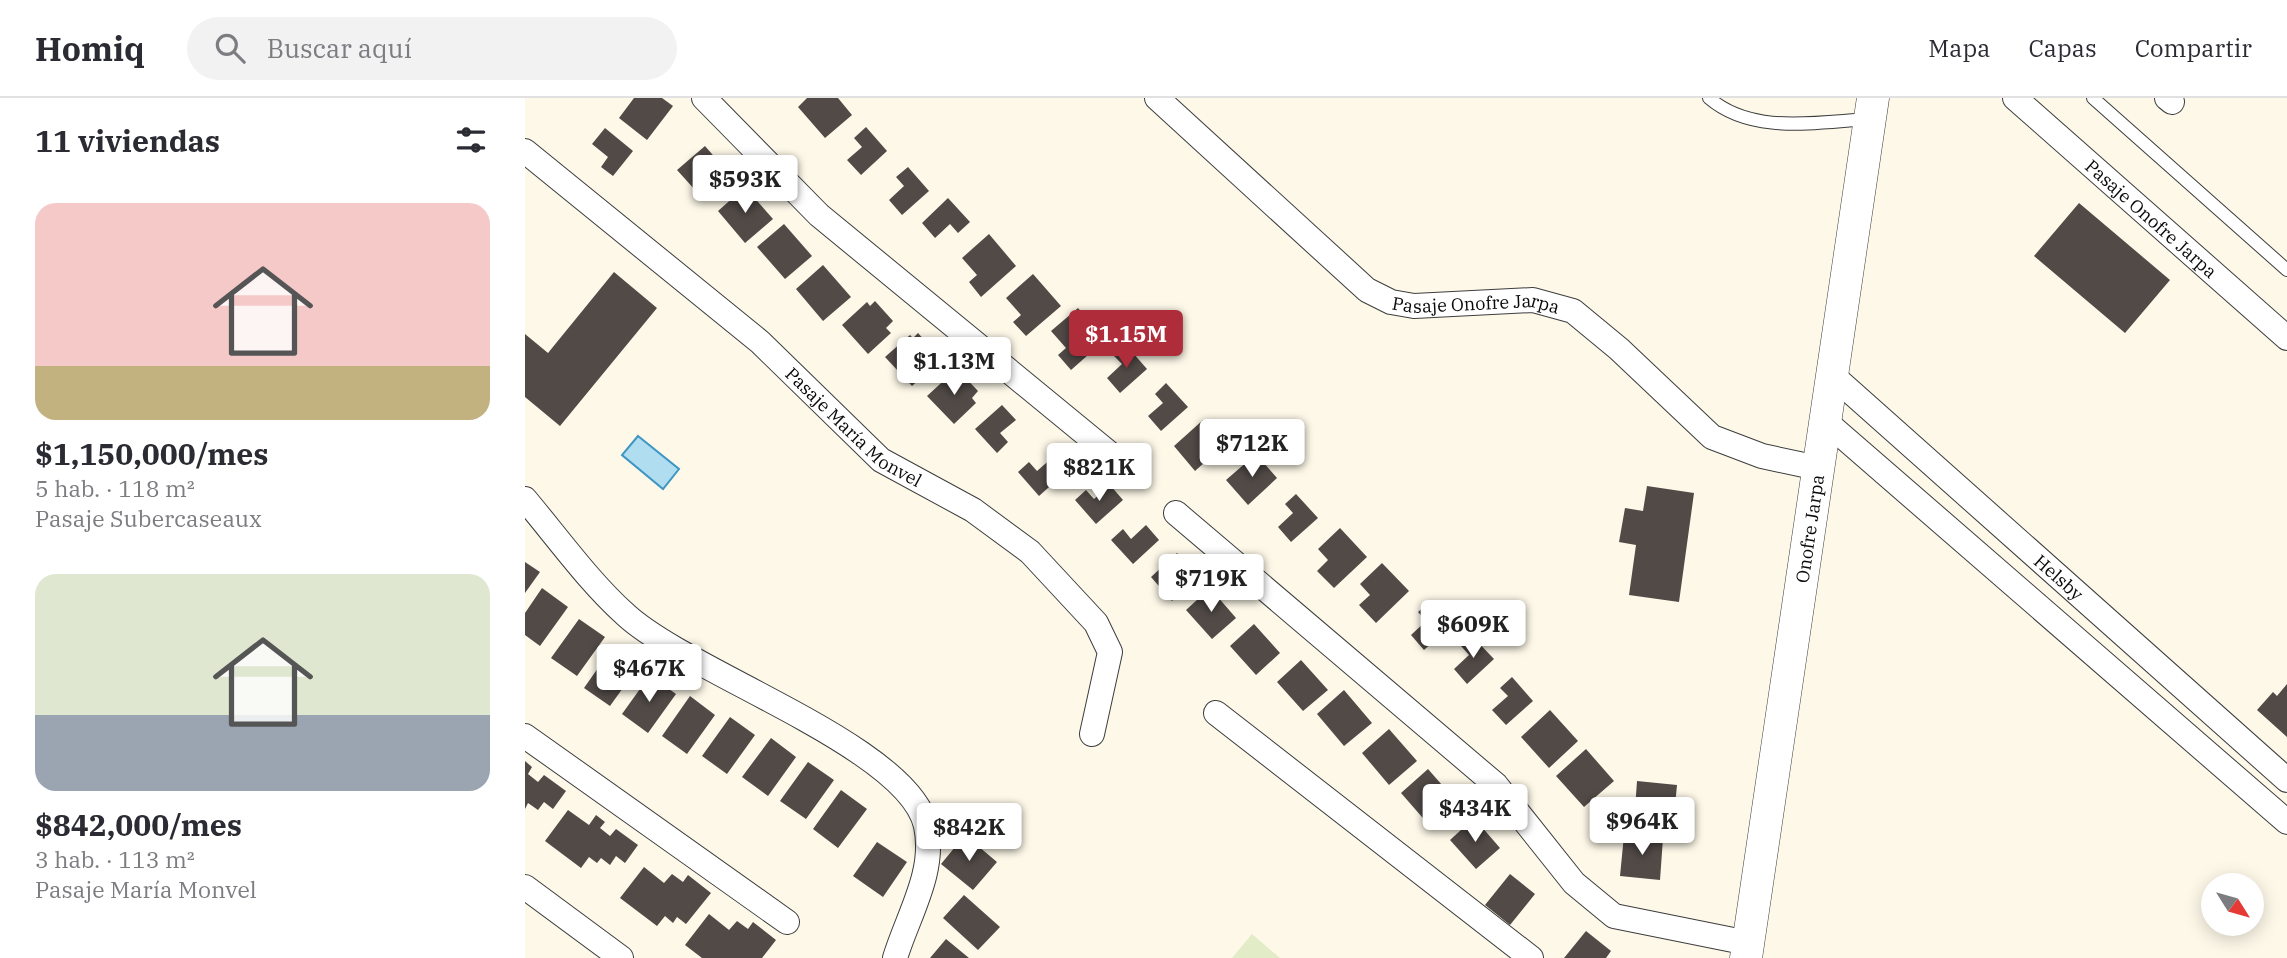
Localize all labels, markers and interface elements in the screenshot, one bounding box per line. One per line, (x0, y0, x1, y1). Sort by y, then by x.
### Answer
search box (187, 17, 677, 80)
text: Homiq (35, 27, 145, 70)
icon: search (211, 29, 249, 67)
text: Buscar aquí (267, 31, 412, 65)
text: Mapa (1928, 32, 1990, 64)
text: Capas (2028, 32, 2097, 64)
text: Compartir (2135, 32, 2252, 64)
text: 11 viviendas (35, 121, 220, 160)
icon: filters (452, 121, 490, 159)
street label: Pasaje Onofre Jarpa (2081, 154, 2222, 283)
pin: $593K (696, 156, 794, 215)
text: $593K (709, 163, 781, 193)
icon: home (200, 248, 326, 374)
street label: Pasaje Onofre Jarpa (1391, 288, 1562, 318)
pin: $1.15M (1069, 310, 1183, 370)
text: $1.15M (1085, 318, 1167, 348)
pin: $1.13M (897, 338, 1011, 397)
text: $1.13M (913, 345, 995, 375)
street label: Pasaje María Monvel (781, 362, 926, 492)
pin: $712K (1203, 420, 1301, 479)
text: $712K (1216, 427, 1288, 457)
text: $1,150,000/mes (35, 434, 269, 473)
pin: $821K (1050, 444, 1148, 503)
text: $821K (1063, 451, 1135, 481)
text: 5 hab. · 118 m² (35, 473, 195, 503)
street label: Onofre Jarpa (1790, 473, 1829, 584)
text: Pasaje Subercaseaux (35, 503, 262, 533)
street label: Helsby (2030, 549, 2089, 605)
pin: $719K (1162, 554, 1260, 614)
text: $719K (1175, 562, 1247, 592)
pin: $609K (1424, 601, 1522, 660)
text: $609K (1437, 608, 1509, 638)
icon: home (200, 619, 326, 745)
pin: $467K (600, 644, 698, 704)
text: $467K (613, 652, 685, 682)
pin: $434K (1426, 784, 1524, 844)
text: $434K (1439, 792, 1511, 822)
pin: $964K (1593, 798, 1691, 857)
pin: $842K (920, 804, 1018, 863)
text: $842,000/mes (35, 805, 242, 844)
text: $964K (1606, 805, 1678, 835)
text: $842K (933, 811, 1005, 841)
text: 3 hab. · 113 m² (35, 844, 195, 874)
north arrow (2201, 873, 2265, 936)
map controls (2201, 873, 2264, 936)
text: Pasaje María Monvel (35, 874, 257, 904)

